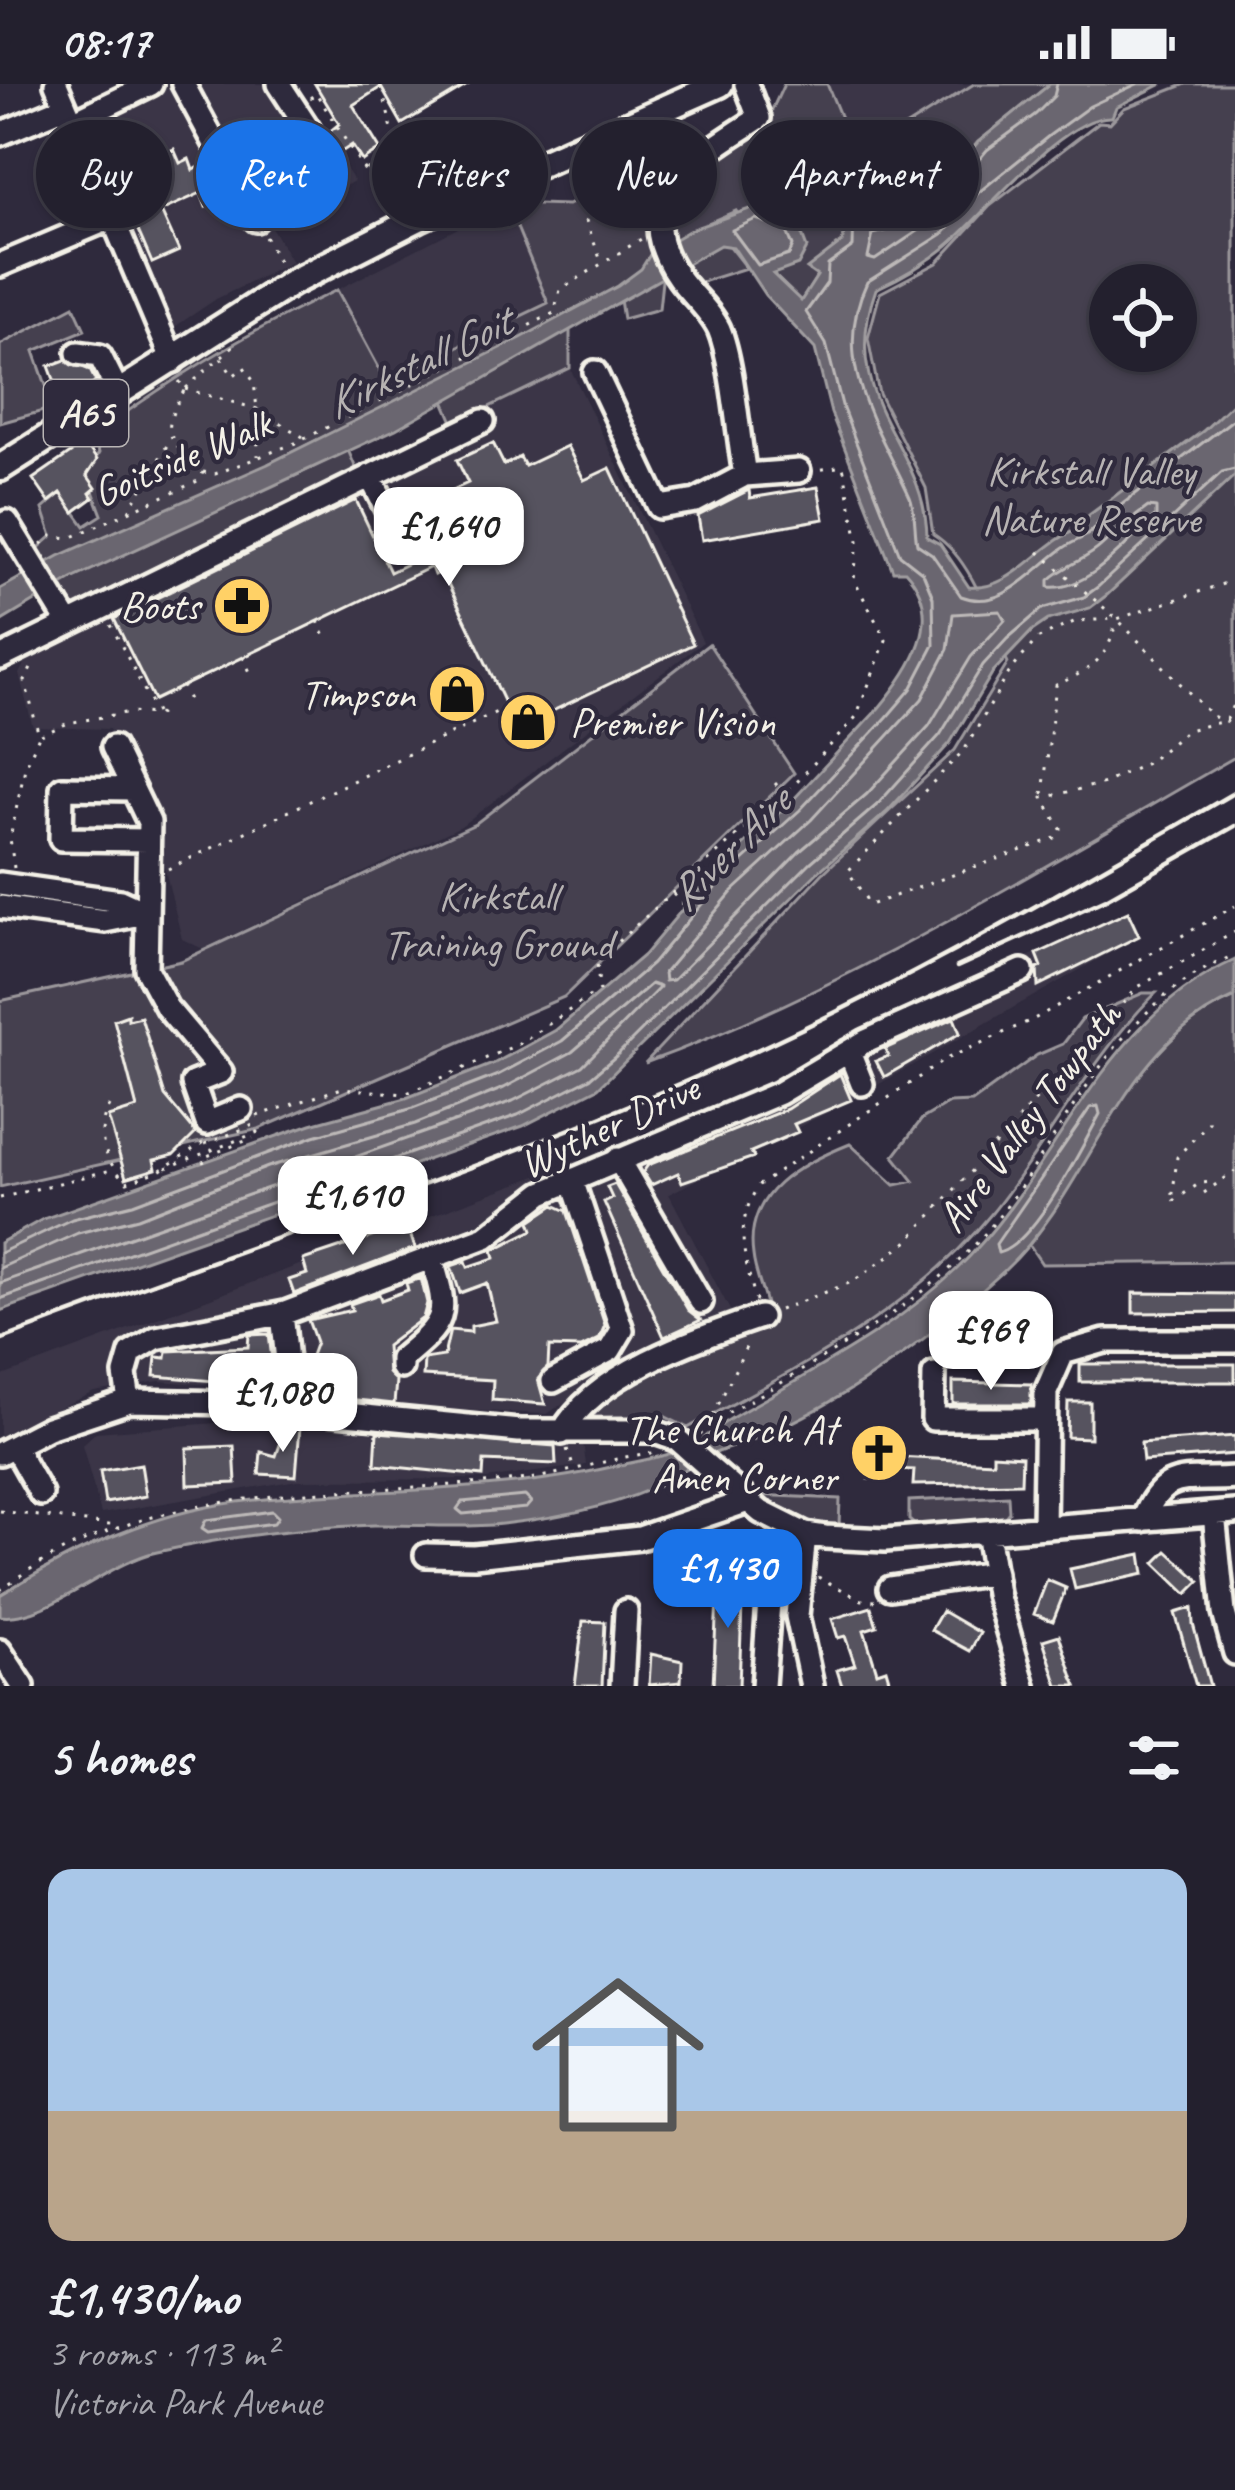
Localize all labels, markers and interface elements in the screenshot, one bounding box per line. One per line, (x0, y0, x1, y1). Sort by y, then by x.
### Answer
text: 08:17 (60, 14, 150, 71)
chip: Buy (36, 120, 172, 228)
chip: Rent (196, 120, 348, 228)
chip: Filters (372, 120, 548, 228)
chip: New (572, 120, 717, 228)
chip: Apartment (741, 120, 979, 228)
map controls (1089, 264, 1197, 372)
button: locate (1089, 264, 1197, 372)
water label: Kirkstall Goit (316, 290, 527, 432)
road number: A65 (44, 380, 128, 446)
street label: Goitside Walk (85, 396, 282, 519)
park label: Kirkstall Valley Nature Reserve (982, 445, 1203, 546)
pin: £1,640 (351, 487, 547, 589)
text: £1,640 (401, 501, 497, 550)
pharmacy icon: Boots (211, 575, 273, 637)
place label: Boots (120, 580, 204, 633)
shop icon: Timpson (426, 663, 488, 725)
place label: Timpson (300, 668, 416, 721)
shop icon: Premier Vision (497, 691, 559, 753)
place label: Premier Vision (570, 696, 776, 749)
water label: River Aire (655, 771, 807, 923)
park label: Kirkstall Training Ground (383, 870, 619, 971)
street label: Aire Valley Towpath (925, 990, 1134, 1243)
street label: Wyther Drive (511, 1060, 709, 1191)
pin: £1,610 (255, 1156, 451, 1258)
text: £1,610 (305, 1170, 401, 1219)
pin: £969 (920, 1291, 1062, 1393)
text: £969 (956, 1305, 1026, 1354)
pin: £1,080 (185, 1353, 381, 1455)
text: £1,080 (235, 1367, 331, 1416)
place label: The Church At Amen Corner (625, 1403, 842, 1504)
church icon: The Church At Amen Corner (848, 1422, 910, 1484)
pin: £1,430 (630, 1529, 826, 1631)
text: £1,430 (680, 1543, 776, 1592)
icon: filters (1121, 1725, 1187, 1791)
text: 5 homes (48, 1726, 191, 1790)
icon: home (510, 1947, 726, 2163)
text: £1,430/mo (48, 2265, 238, 2329)
text: 3 rooms · 113 m² (48, 2329, 276, 2378)
text: Victoria Park Avenue (48, 2378, 322, 2427)

